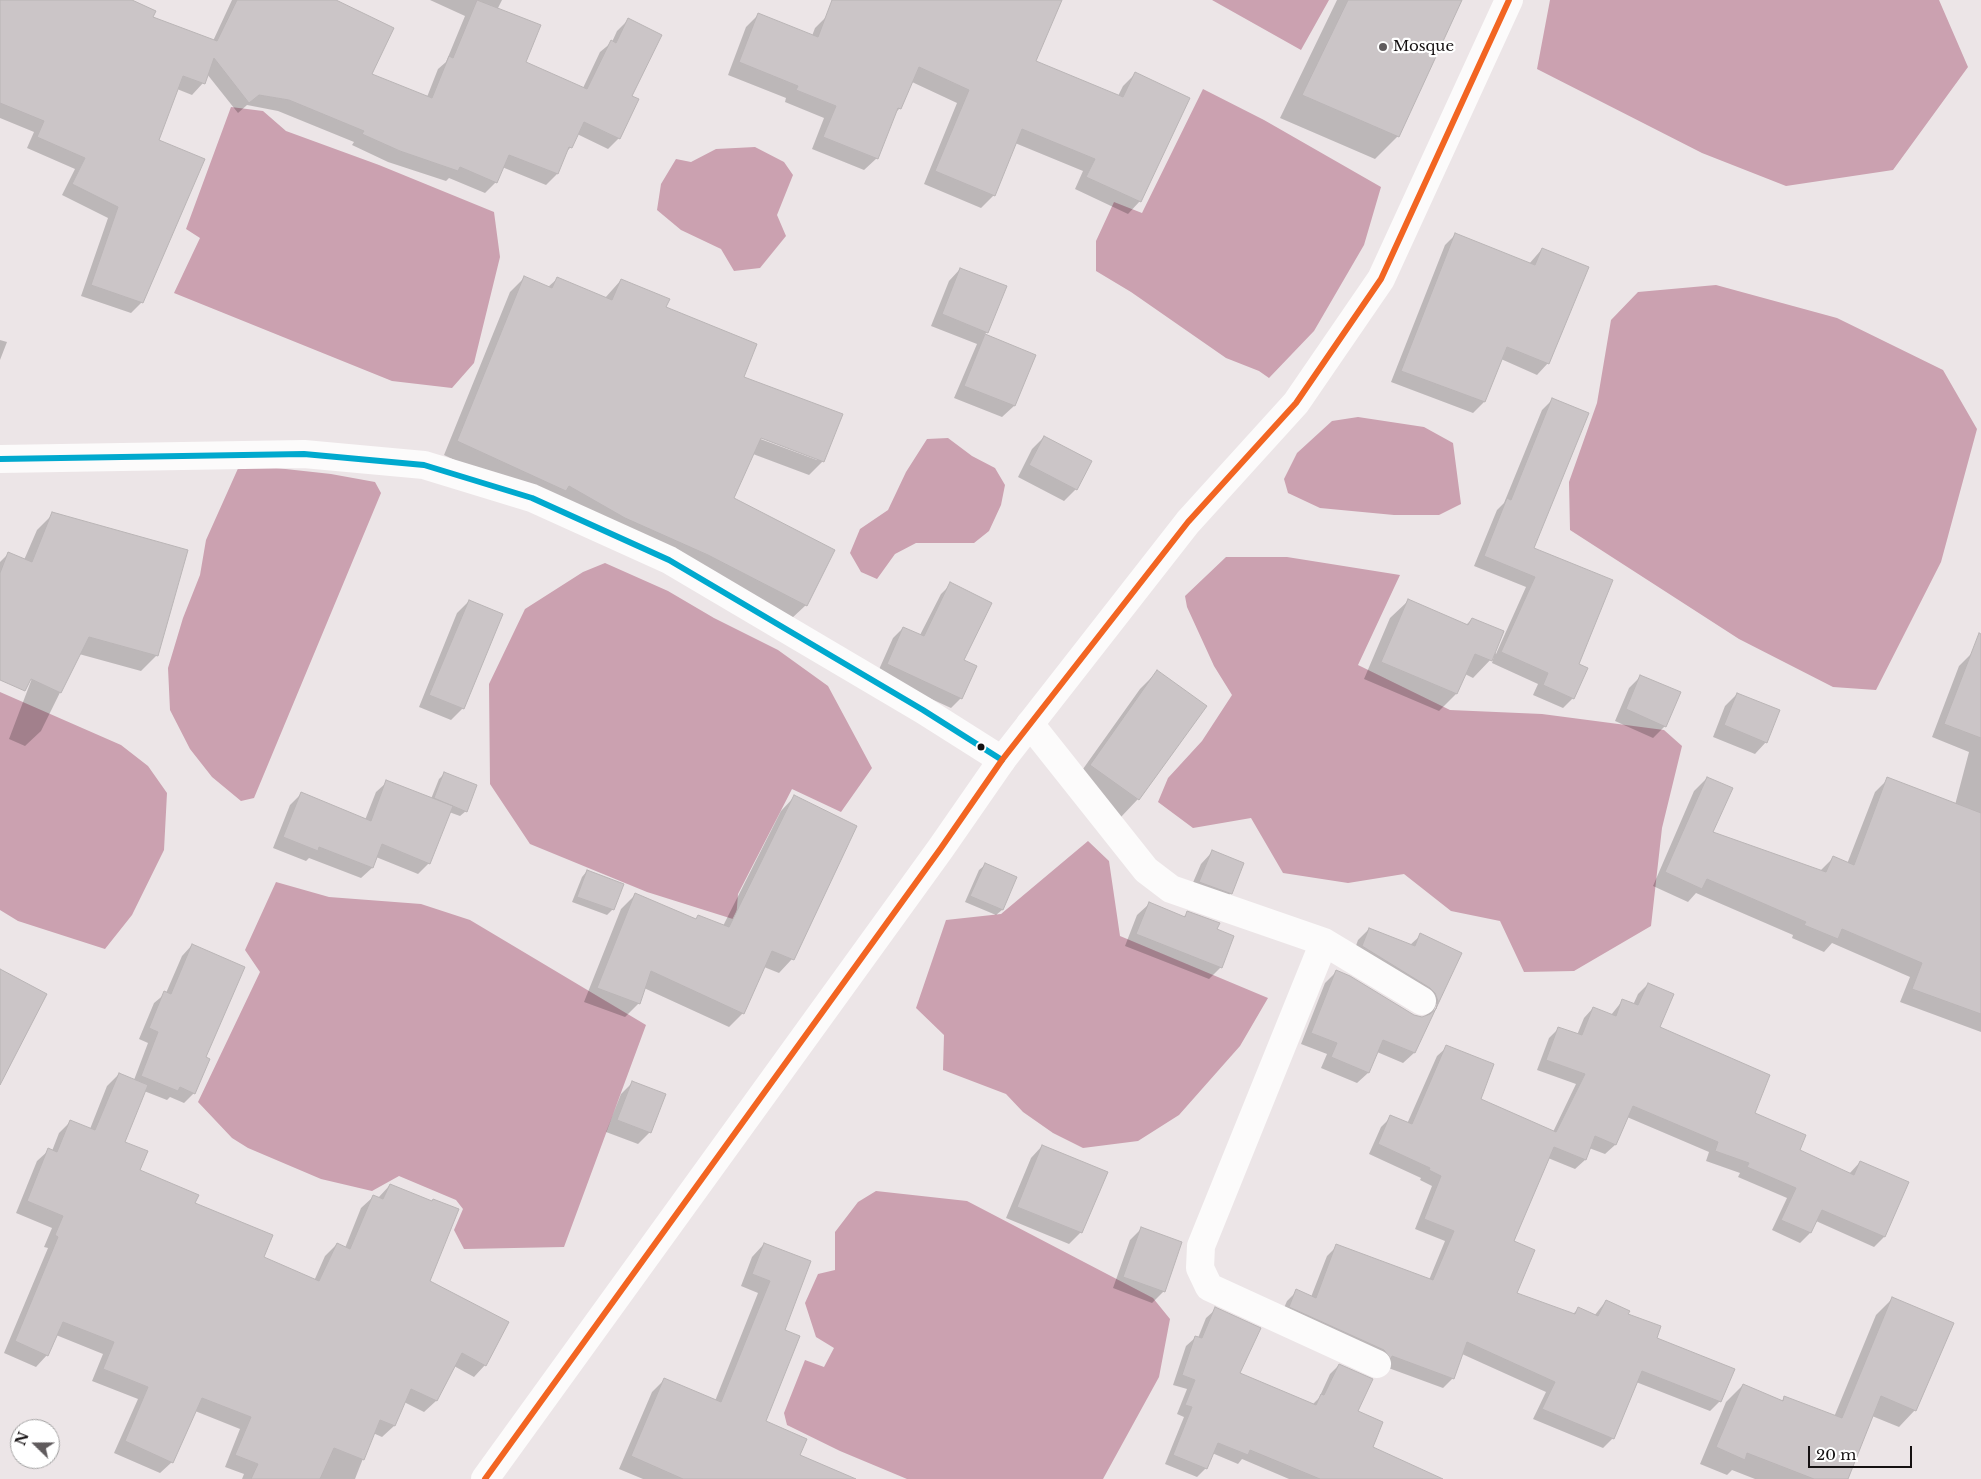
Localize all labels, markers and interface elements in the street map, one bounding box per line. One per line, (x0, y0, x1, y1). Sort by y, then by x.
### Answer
place label: Mosque (1393, 38, 1454, 56)
marker: Mosque (1377, 41, 1389, 53)
unlabelled marker (976, 742, 986, 752)
north arrow (10, 1419, 60, 1469)
text: N (11, 1429, 33, 1448)
scale bar (1811, 1436, 1915, 1468)
text: 20 m (1816, 1445, 1856, 1464)

